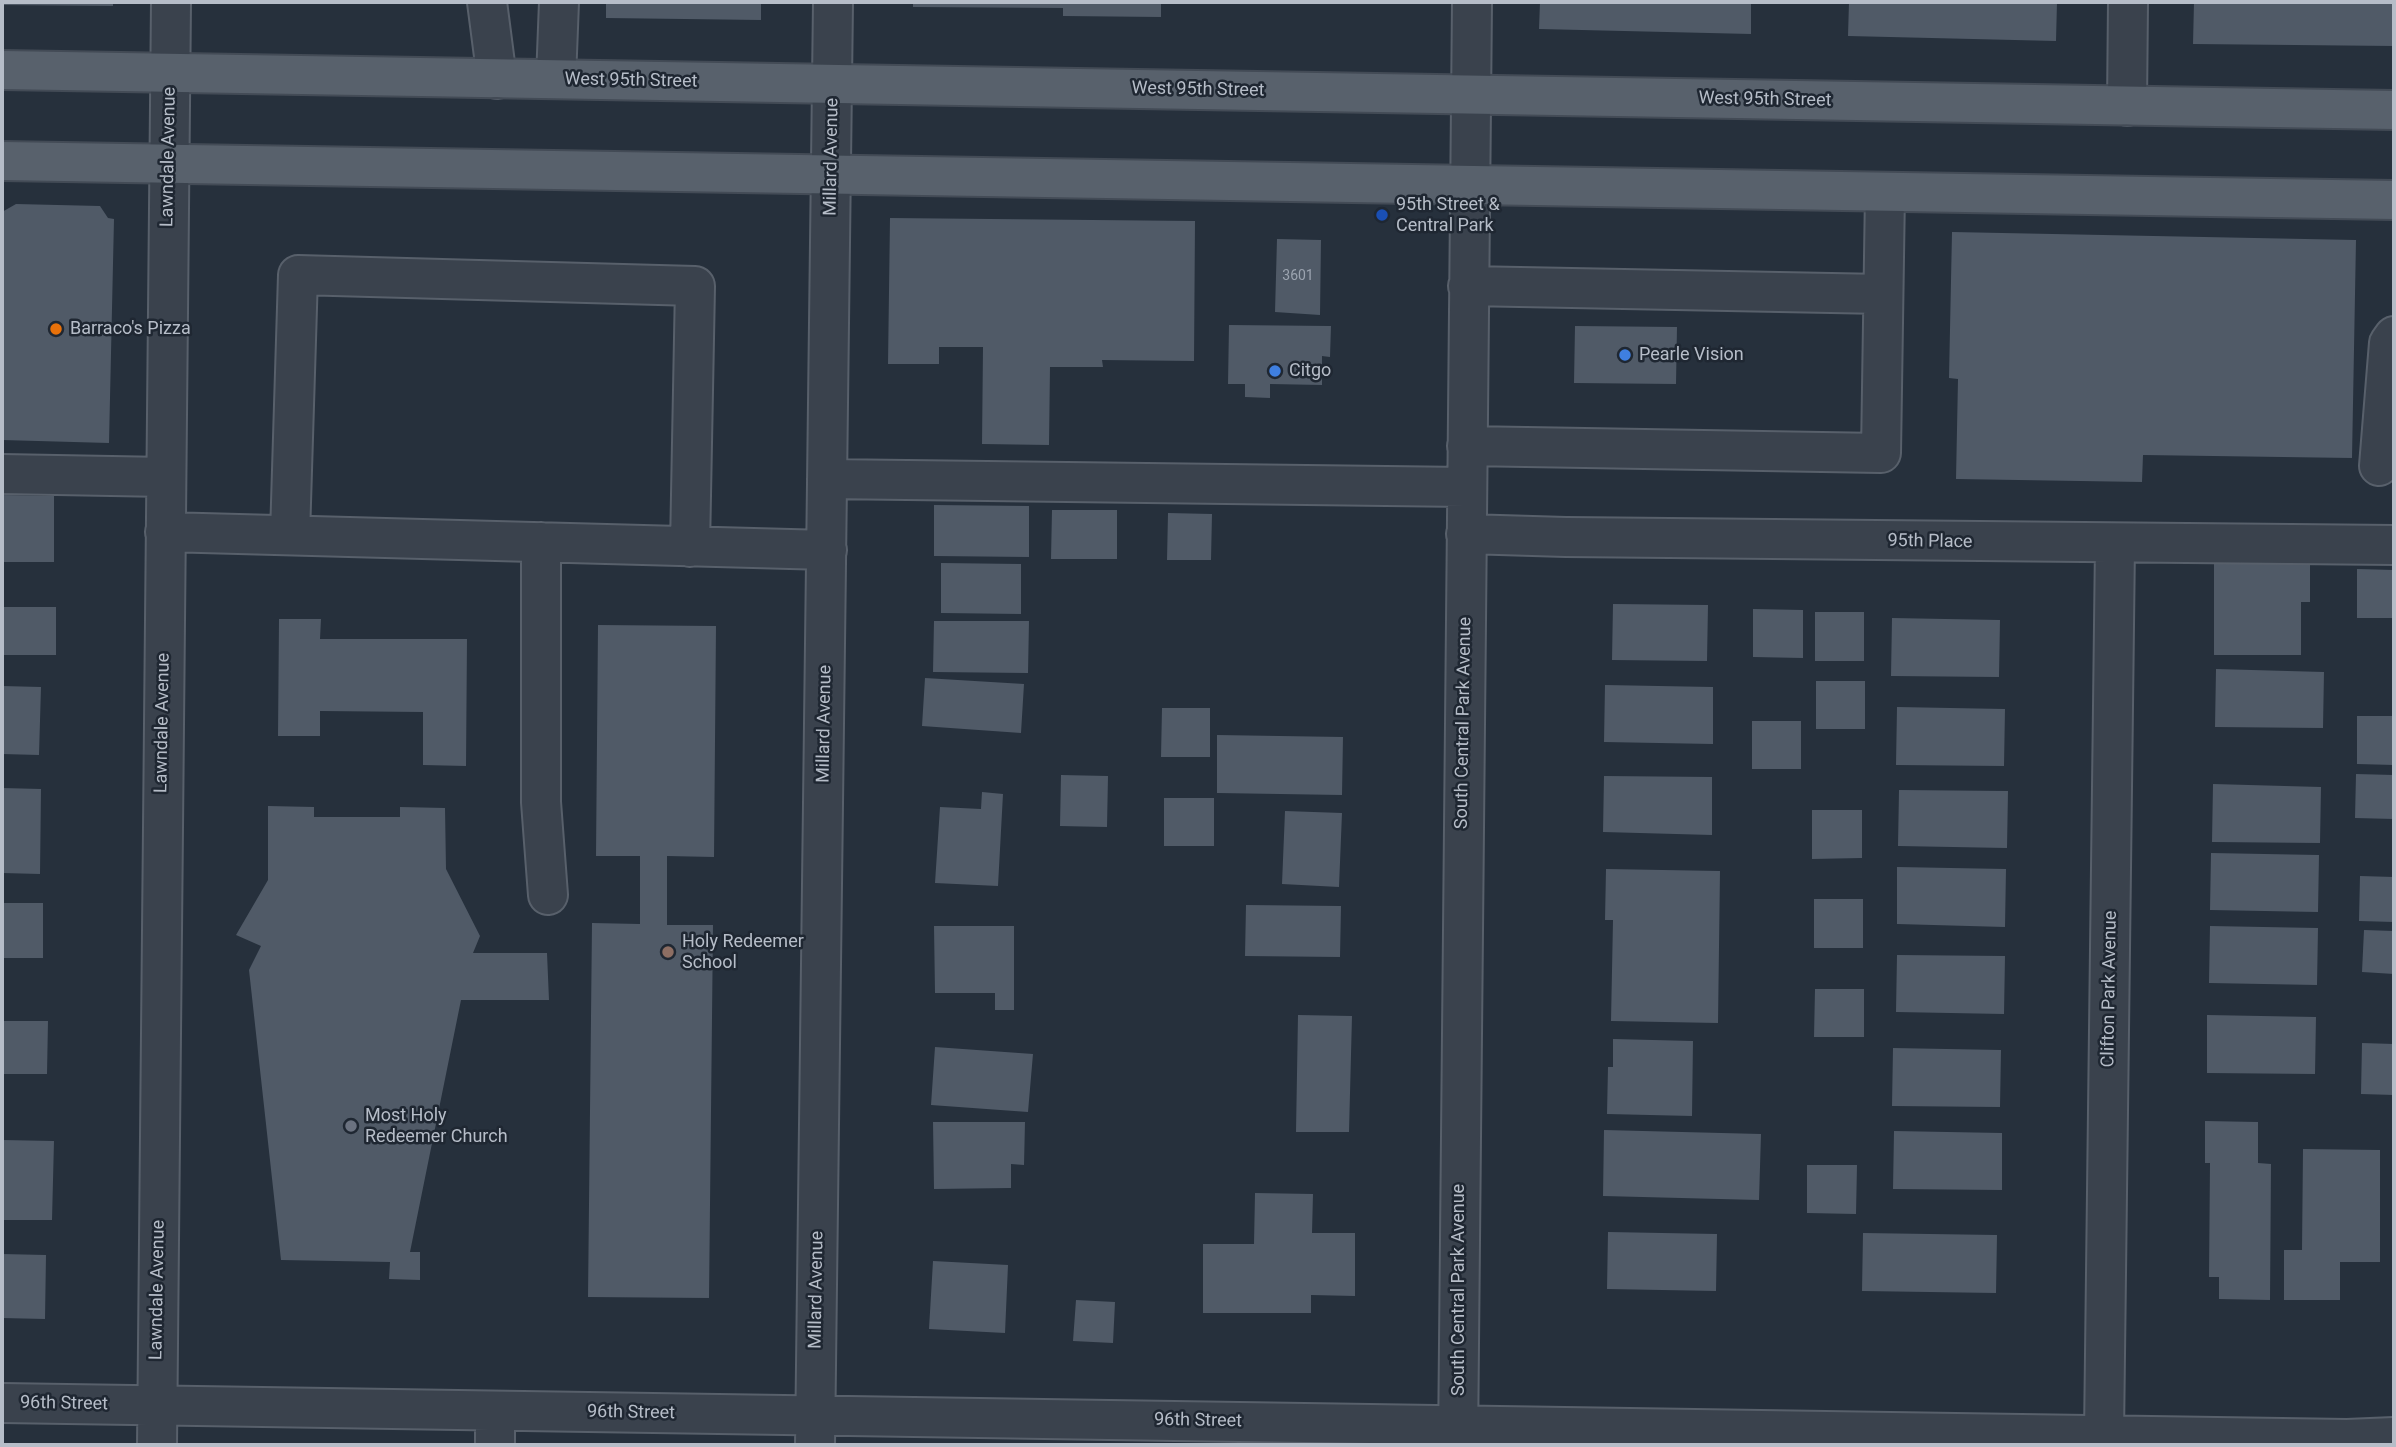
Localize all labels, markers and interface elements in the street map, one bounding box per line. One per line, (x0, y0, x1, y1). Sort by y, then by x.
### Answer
street label: West 95th Street (564, 69, 698, 93)
street label: West 95th Street (1131, 78, 1265, 102)
street label: Lawndale Avenue (157, 87, 181, 227)
street label: West 95th Street (1698, 88, 1832, 112)
street label: Millard Avenue (820, 98, 844, 216)
place label: 95th Street & Central Park (1396, 194, 1500, 236)
marker: 95th Street & Central Park (1374, 207, 1390, 223)
house number: 3601 (1282, 268, 1314, 284)
place label: Barraco's Pizza (70, 318, 191, 340)
marker: Barraco's Pizza (48, 321, 64, 337)
place label: Pearle Vision (1639, 344, 1744, 366)
marker: Pearle Vision (1617, 347, 1633, 363)
place label: Citgo (1289, 360, 1331, 382)
marker: Citgo (1267, 363, 1283, 379)
street label: 95th Place (1887, 530, 1973, 554)
street label: South Central Park Avenue (1451, 617, 1477, 829)
street label: Lawndale Avenue (151, 653, 175, 793)
street label: Millard Avenue (813, 665, 837, 783)
street label: Clifton Park Avenue (2098, 910, 2122, 1068)
place label: Holy Redeemer School (682, 931, 804, 974)
marker: Holy Redeemer School (660, 944, 676, 960)
place label: Most Holy Redeemer Church (365, 1105, 508, 1148)
marker: Most Holy Redeemer Church (343, 1118, 359, 1134)
street label: South Central Park Avenue (1448, 1184, 1470, 1396)
street label: Lawndale Avenue (146, 1220, 170, 1360)
street label: Millard Avenue (805, 1231, 829, 1349)
street label: 96th Street (20, 1392, 108, 1416)
street label: 96th Street (587, 1401, 675, 1425)
street label: 96th Street (1154, 1409, 1242, 1433)

